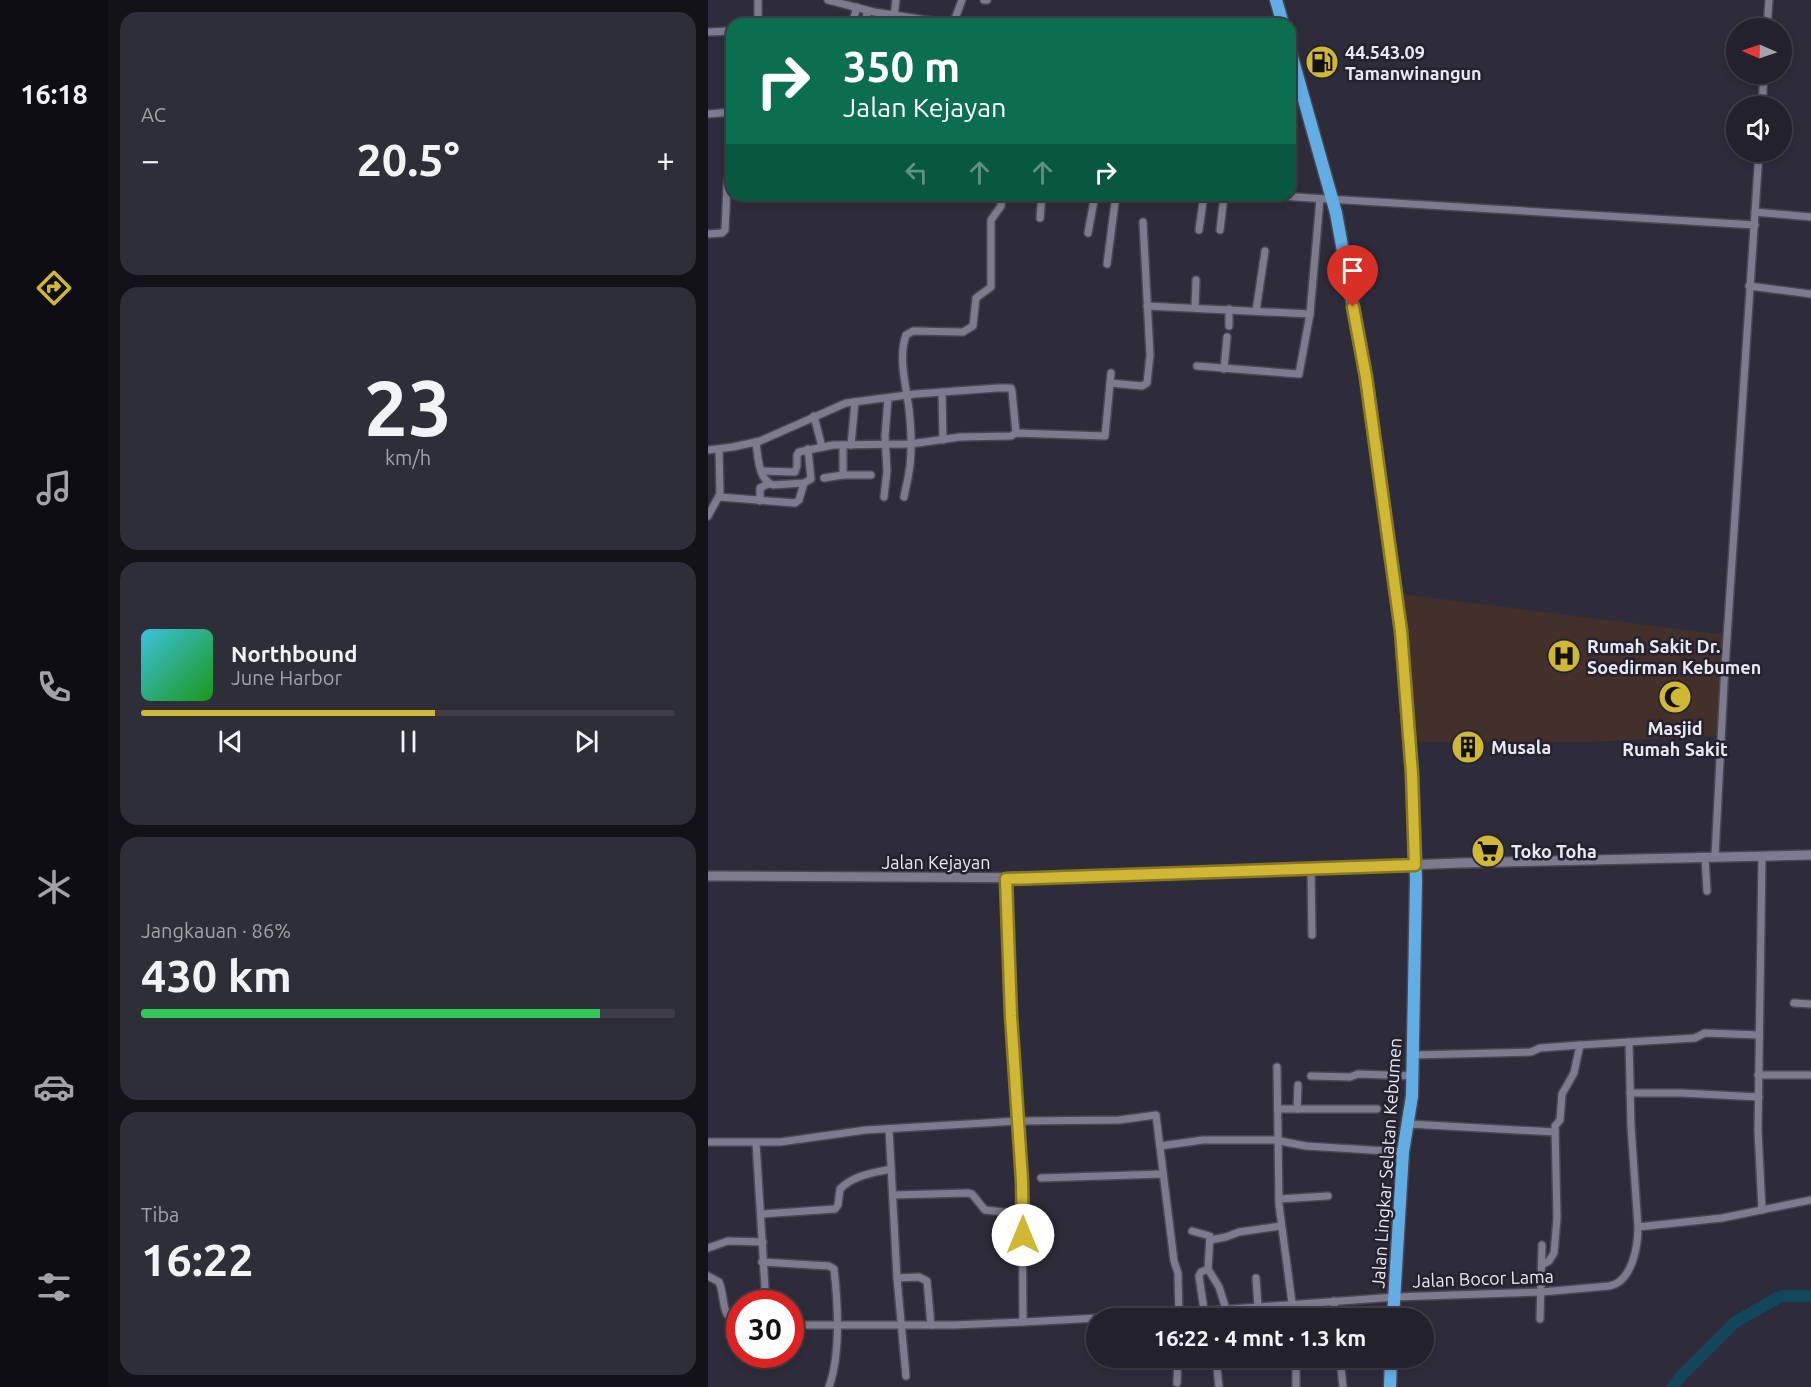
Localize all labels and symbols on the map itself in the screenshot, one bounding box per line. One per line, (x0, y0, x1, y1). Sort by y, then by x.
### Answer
north arrow (1726, 18, 1792, 84)
place label: 44.543.09 Tamanwinangun (1345, 42, 1482, 83)
fuel station icon: 44.543.09 Tamanwinangun (1304, 44, 1340, 80)
pin (1327, 245, 1378, 307)
place label: Rumah Sakit Dr. Soedirman Kebumen (1587, 636, 1761, 677)
hospital icon: Rumah Sakit Dr. Soedirman Kebumen (1546, 638, 1582, 674)
mosque icon: Masjid Rumah Sakit (1657, 679, 1693, 715)
place label: Masjid Rumah Sakit (1622, 718, 1728, 759)
building icon: Musala (1450, 729, 1486, 765)
place label: Musala (1491, 737, 1551, 757)
supermarket icon: Toko Toha (1470, 833, 1506, 869)
place label: Toko Toha (1511, 841, 1597, 861)
street label: Jalan Kejayan (882, 852, 990, 872)
street label: Jalan Lingkar Selatan Kebumen (1367, 1037, 1405, 1289)
position arrow (991, 1203, 1055, 1267)
street label: Jalan Bocor Lama (1412, 1266, 1554, 1290)
speed limit sign: 30 (726, 1290, 804, 1368)

